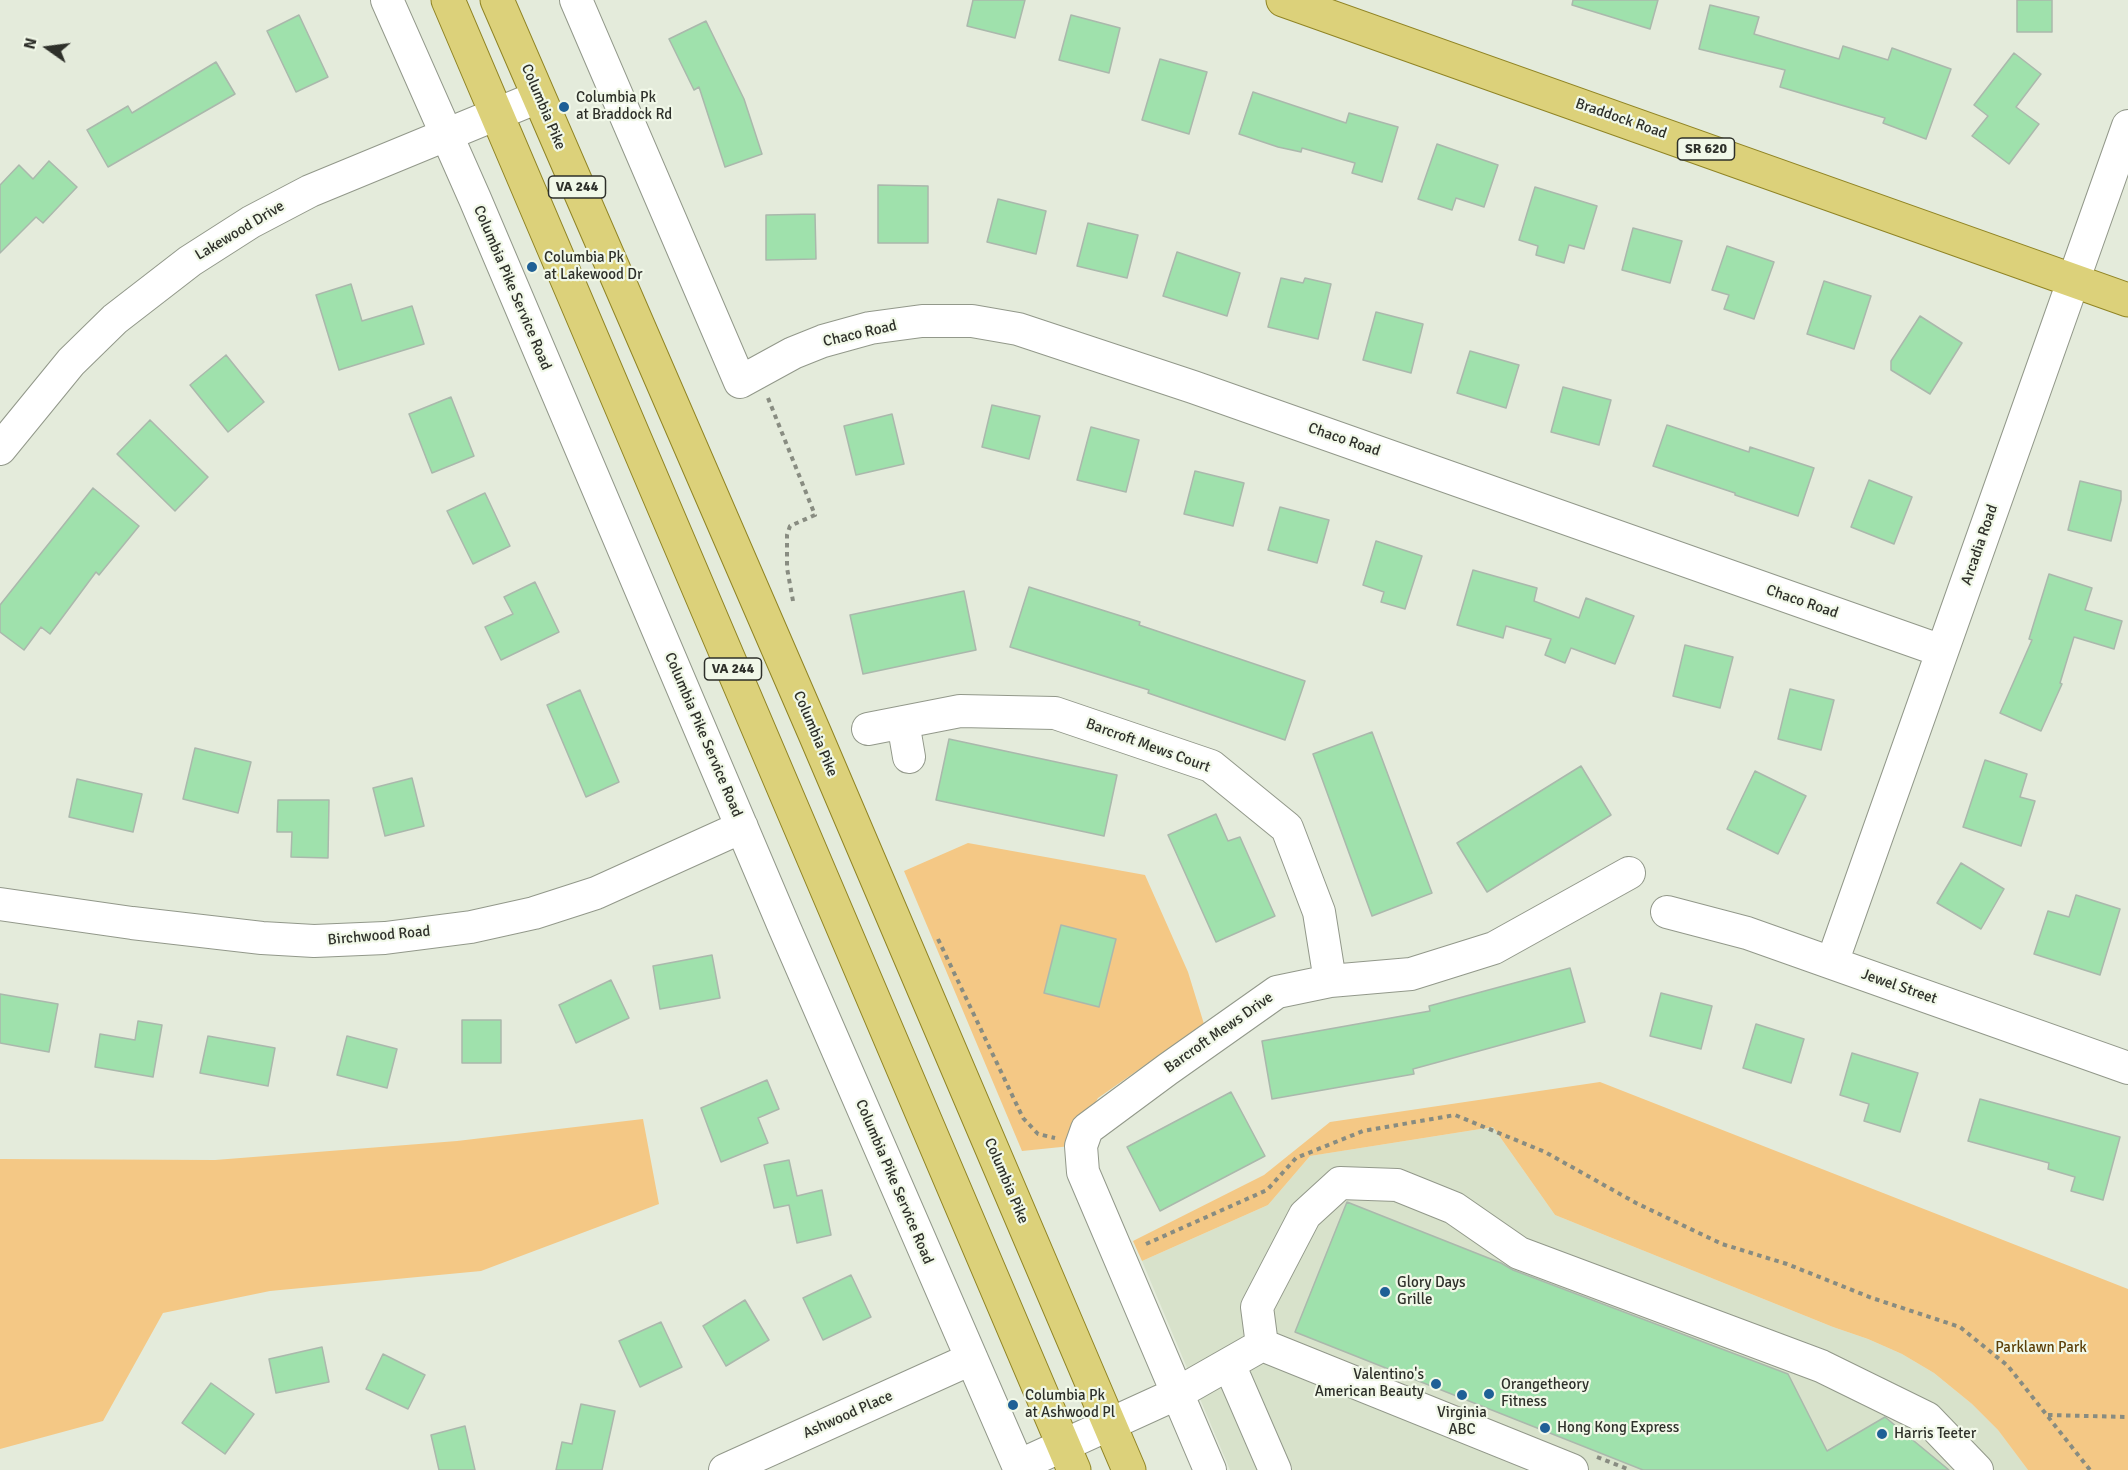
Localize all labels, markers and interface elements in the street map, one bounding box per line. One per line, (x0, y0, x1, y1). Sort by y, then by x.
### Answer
north arrow (18, 18, 78, 78)
text: N (19, 36, 42, 51)
street label: Columbia Pike (517, 61, 569, 153)
place label: Columbia Pk at Braddock Rd (576, 89, 672, 124)
street label: Braddock Road (1573, 95, 1669, 143)
marker: Columbia Pk at Braddock Rd (557, 100, 571, 114)
road number: SR 620 (1678, 138, 1734, 160)
road number: VA 244 (548, 176, 606, 198)
street label: Lakewood Drive (192, 197, 288, 265)
street label: Columbia Pike Service Road (469, 203, 555, 373)
place label: Columbia Pk at Lakewood Dr (544, 249, 643, 284)
marker: Columbia Pk at Lakewood Dr (525, 260, 539, 274)
street label: Chaco Road (821, 317, 899, 351)
street label: Chaco Road (1306, 419, 1382, 461)
street label: Arcadia Road (1958, 502, 2002, 588)
street label: Chaco Road (1764, 581, 1840, 623)
street label: Columbia Pike Service Road (660, 650, 746, 820)
road number: VA 244 (704, 658, 762, 680)
street label: Columbia Pike (789, 688, 841, 780)
street label: Barcroft Mews Court (1083, 715, 1213, 777)
street label: Birchwood Road (327, 923, 431, 949)
street label: Jewel Street (1859, 966, 1939, 1008)
street label: Barcroft Mews Drive (1161, 989, 1277, 1077)
street label: Columbia Pike Service Road (851, 1097, 937, 1267)
street label: Columbia Pike (980, 1135, 1032, 1227)
place label: Glory Days Grille (1397, 1274, 1465, 1309)
marker: Glory Days Grille (1378, 1285, 1392, 1299)
park label: Parklawn Park (1995, 1339, 2087, 1357)
place label: Valentino's American Beauty (1315, 1366, 1424, 1401)
place label: Orangetheory Fitness (1501, 1376, 1589, 1411)
marker: Valentino's American Beauty (1429, 1377, 1443, 1391)
street label: Ashwood Place (800, 1387, 896, 1443)
place label: Columbia Pk at Ashwood Pl (1025, 1387, 1115, 1422)
marker: Orangetheory Fitness (1482, 1387, 1496, 1401)
marker: Virginia ABC (1455, 1388, 1469, 1402)
marker: Columbia Pk at Ashwood Pl (1006, 1398, 1020, 1412)
place label: Virginia ABC (1437, 1404, 1487, 1439)
place label: Hong Kong Express (1557, 1419, 1679, 1437)
marker: Hong Kong Express (1538, 1421, 1552, 1435)
place label: Harris Teeter (1894, 1425, 1976, 1443)
marker: Harris Teeter (1875, 1427, 1889, 1441)

